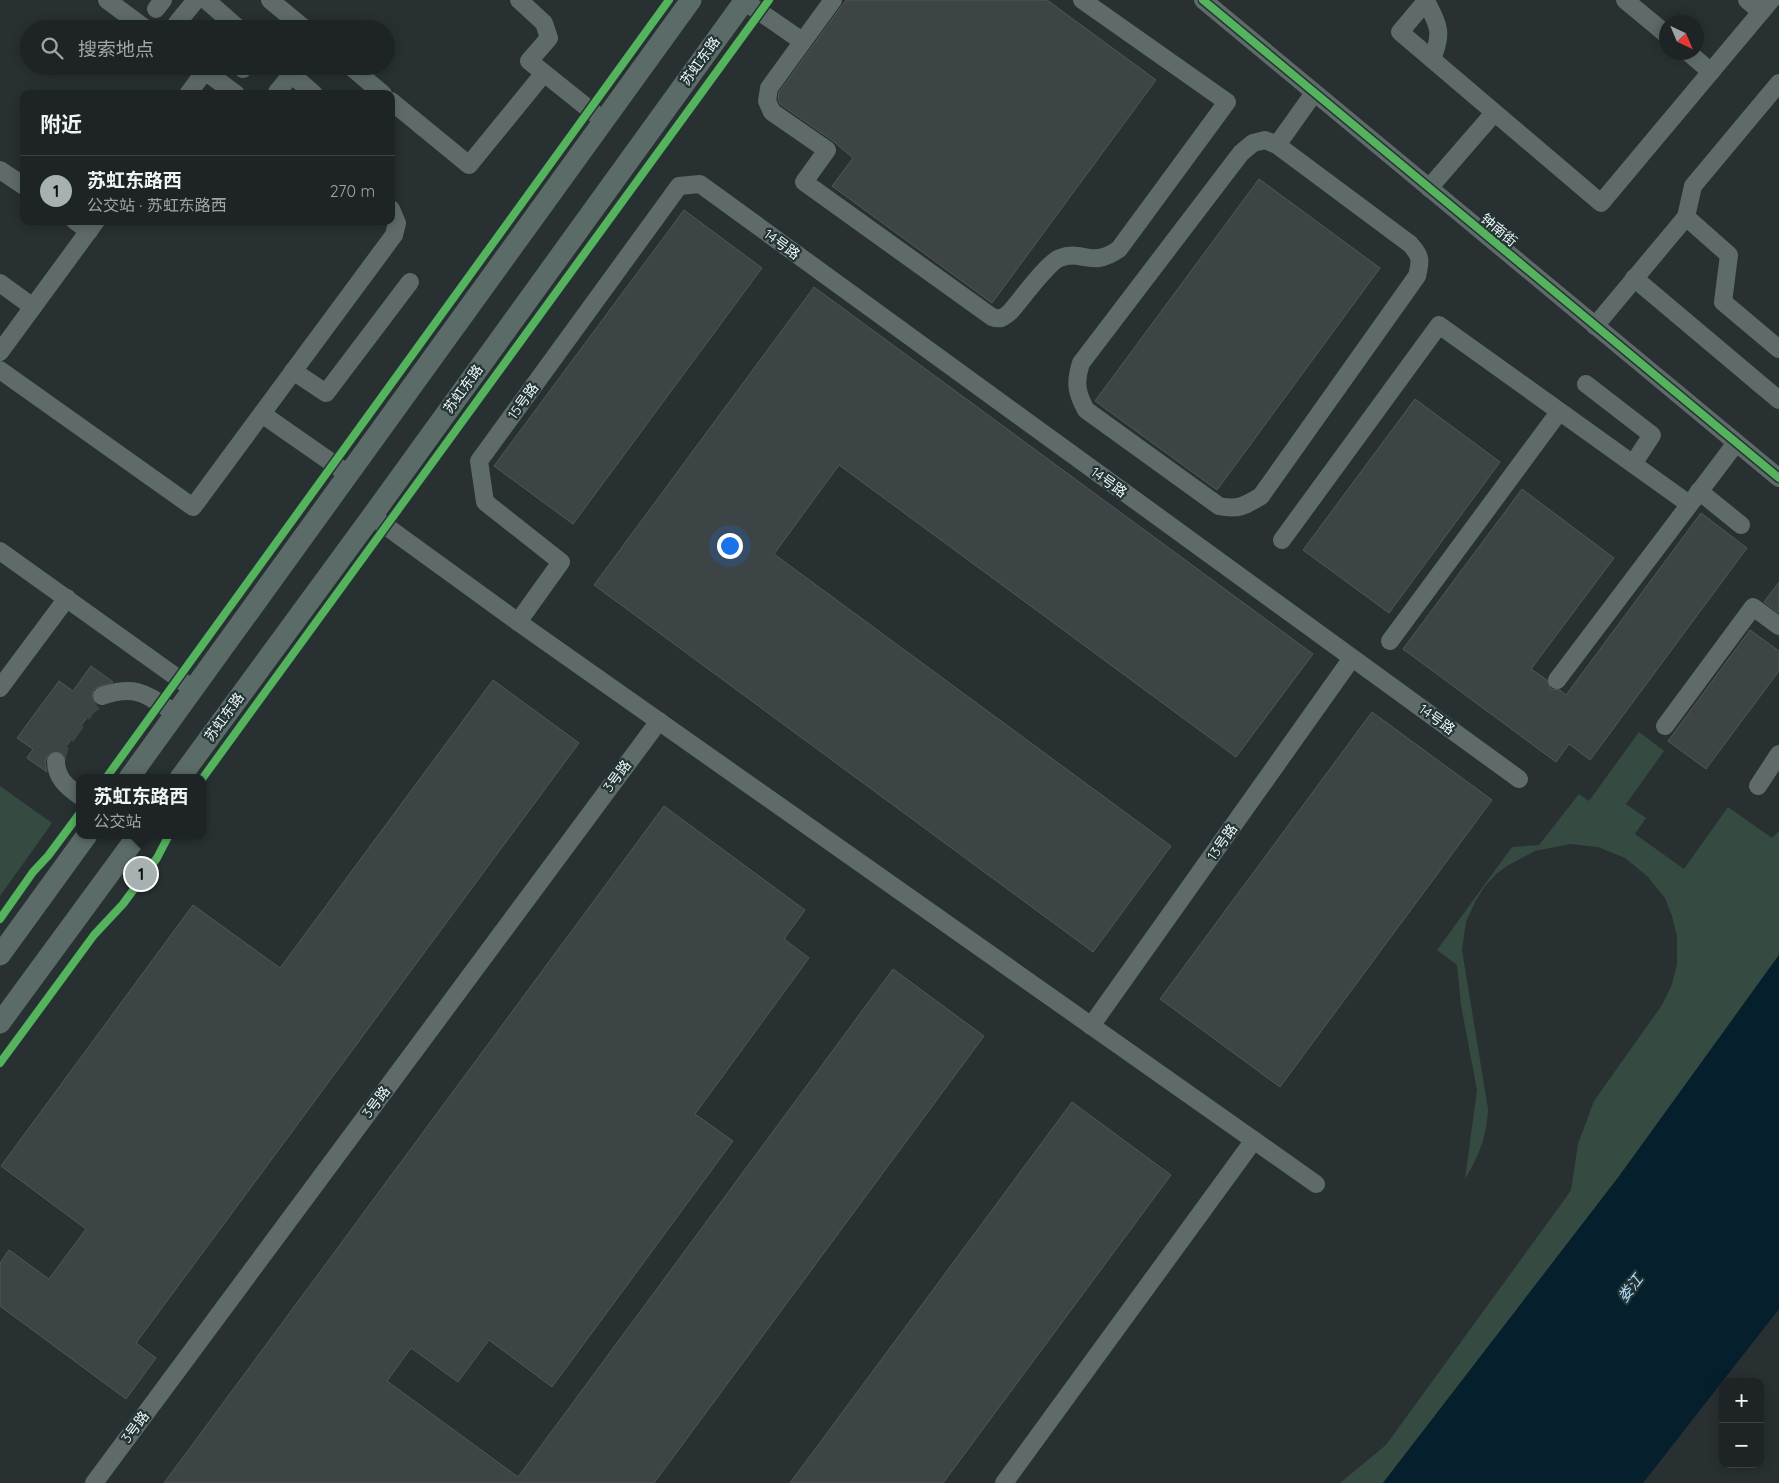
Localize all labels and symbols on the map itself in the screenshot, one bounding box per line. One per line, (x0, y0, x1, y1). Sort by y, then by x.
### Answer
north arrow (1659, 15, 1704, 60)
street label: 苏虹东路 (676, 33, 724, 89)
street label: 钟南街 (1477, 210, 1521, 250)
street label: 14号路 (760, 225, 804, 263)
street label: 苏虹东路 (439, 361, 487, 417)
street label: 15号路 (504, 379, 542, 423)
street label: 14号路 (1087, 463, 1131, 501)
your location (717, 533, 743, 559)
street label: 苏虹东路 (200, 689, 248, 745)
street label: 14号路 (1415, 700, 1459, 738)
street label: 3号路 (599, 756, 635, 796)
street label: 13号路 (1203, 820, 1241, 864)
pin: 1 (125, 855, 157, 893)
street label: 3号路 (358, 1082, 394, 1122)
water label: 娄江 (1613, 1269, 1648, 1306)
street label: 3号路 (117, 1407, 153, 1447)

